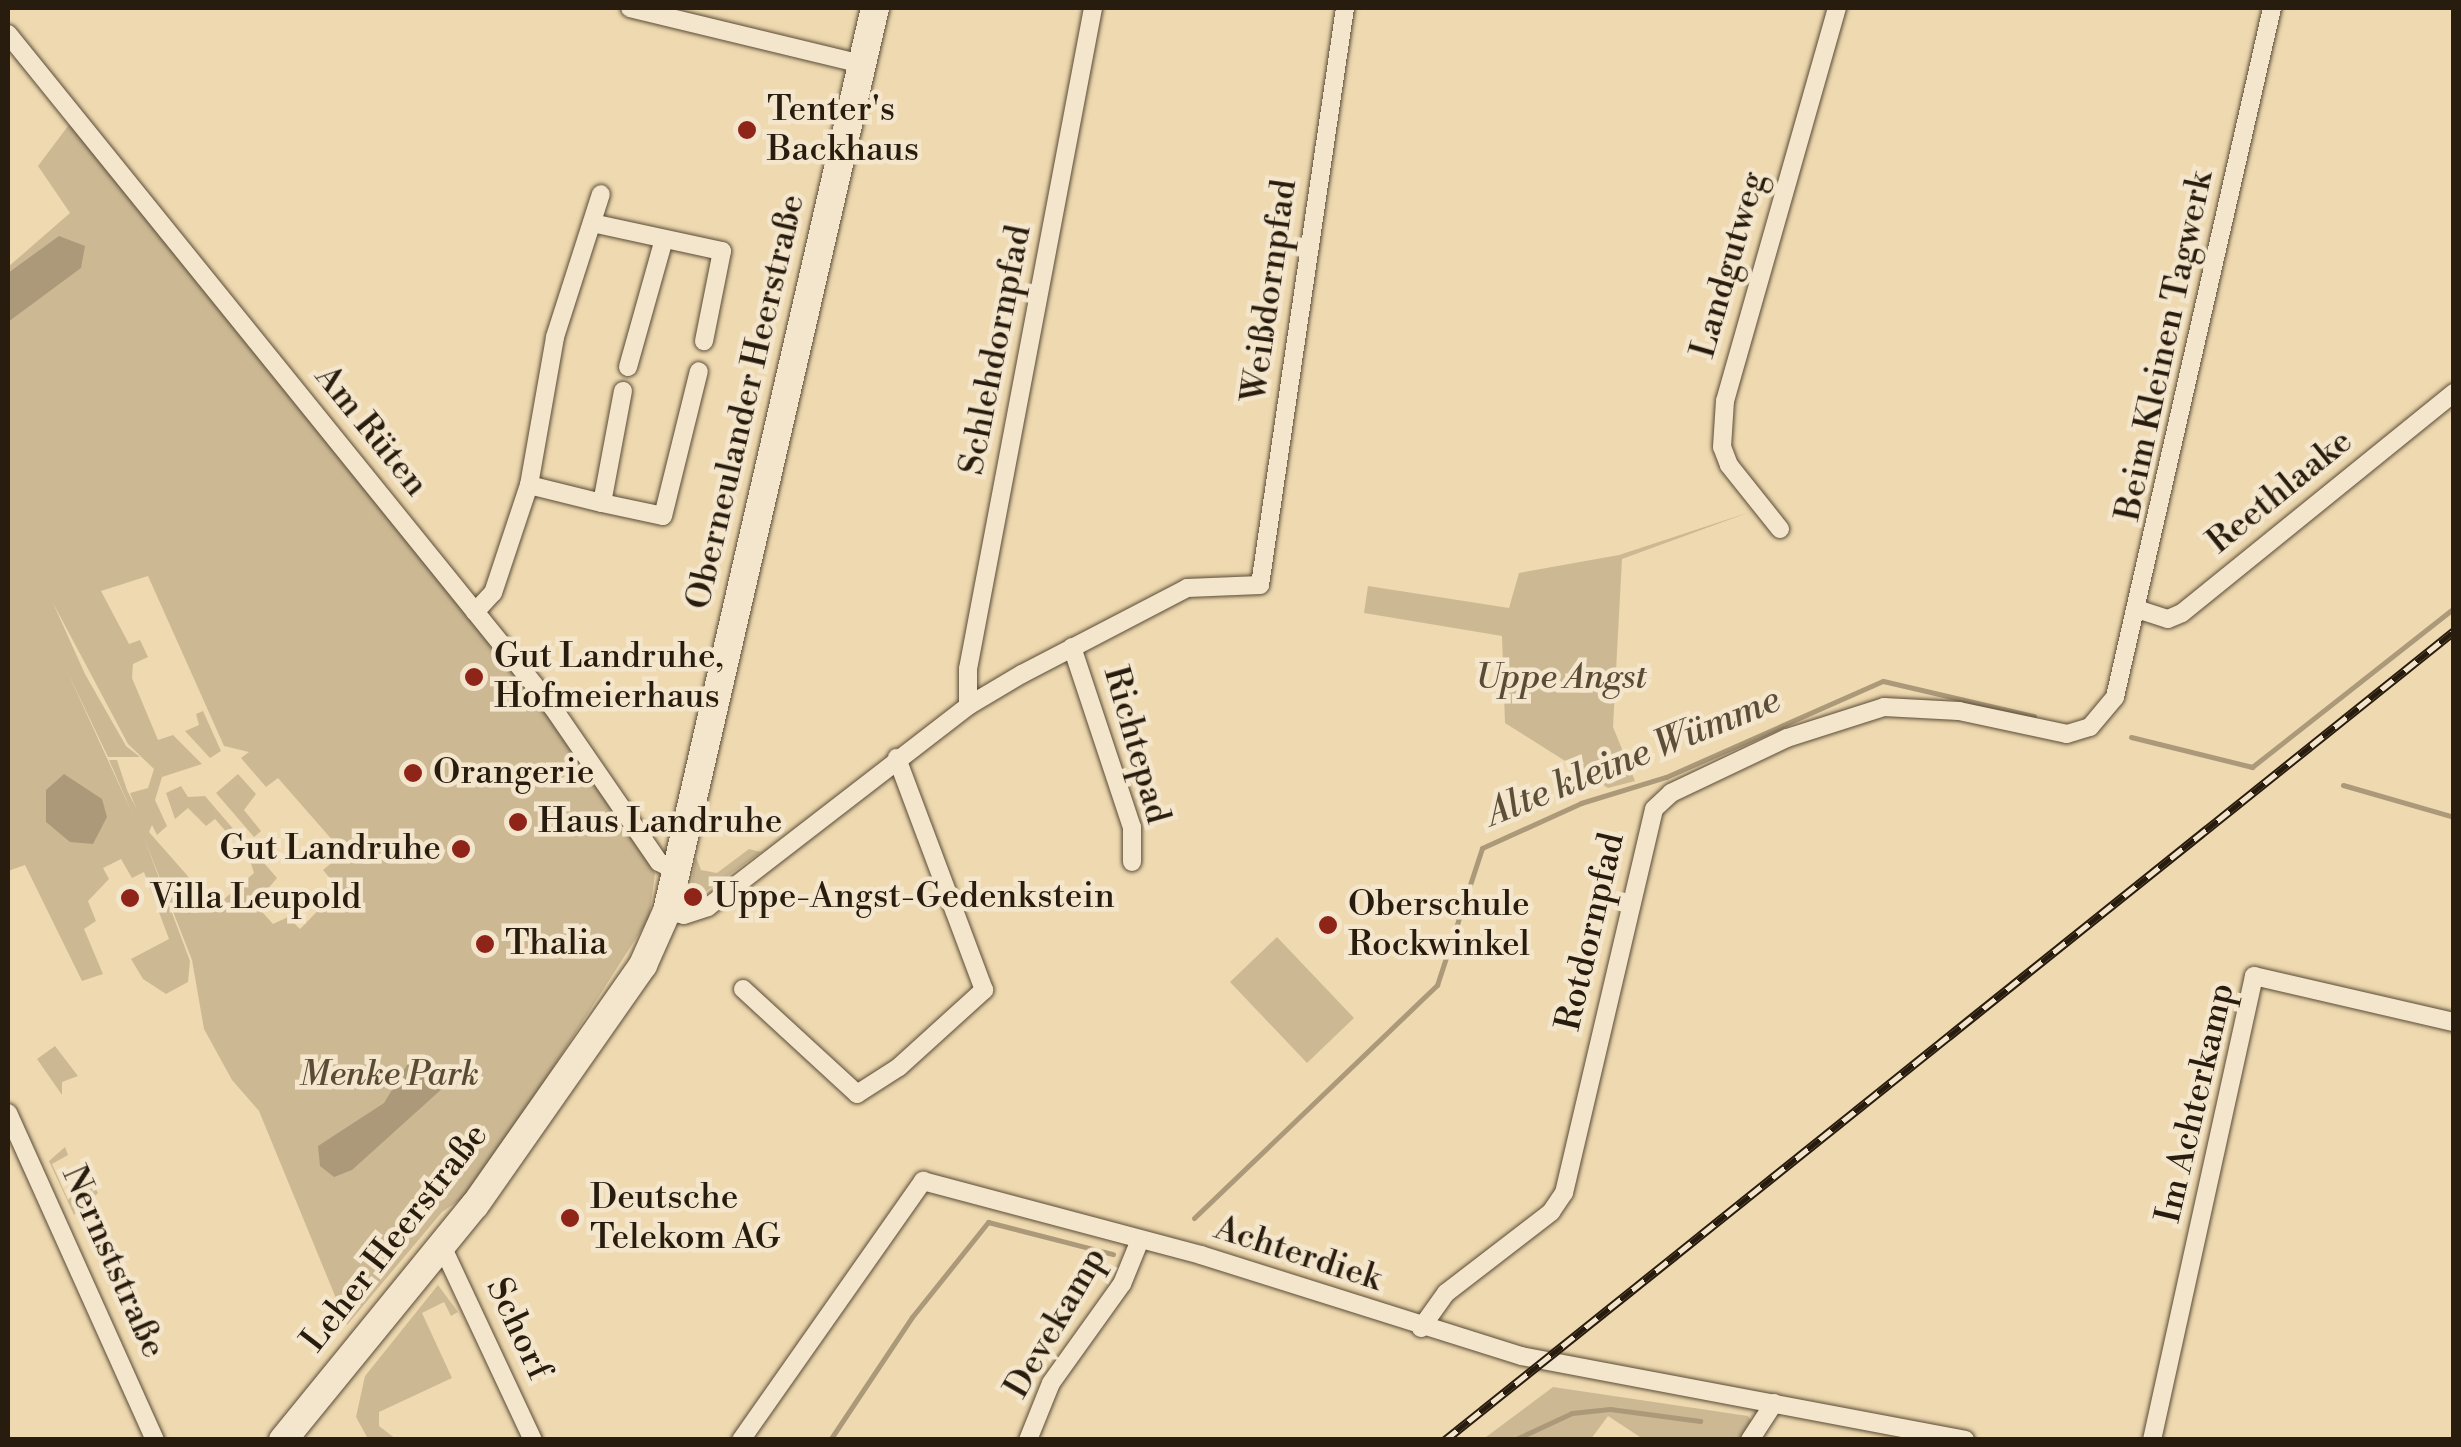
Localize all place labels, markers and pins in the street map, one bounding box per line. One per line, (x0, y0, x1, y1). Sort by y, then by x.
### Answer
place label: Tenter's Backhaus (767, 89, 919, 171)
marker: Tenter's Backhaus (736, 119, 758, 141)
place label: Gut Landruhe, Hofmeierhaus (494, 636, 724, 718)
marker: Gut Landruhe, Hofmeierhaus (463, 666, 485, 688)
place label: Orangerie (433, 752, 594, 794)
marker: Orangerie (402, 762, 424, 784)
place label: Haus Landruhe (538, 801, 782, 843)
marker: Haus Landruhe (507, 811, 529, 833)
place label: Gut Landruhe (219, 828, 441, 870)
marker: Gut Landruhe (450, 838, 472, 860)
place label: Uppe-Angst-Gedenkstein (713, 876, 1115, 918)
place label: Villa Leupold (150, 877, 361, 919)
place label: Oberschule Rockwinkel (1348, 884, 1530, 966)
marker: Uppe-Angst-Gedenkstein (682, 886, 704, 908)
marker: Villa Leupold (119, 887, 141, 909)
marker: Oberschule Rockwinkel (1317, 914, 1339, 936)
place label: Thalia (505, 923, 607, 965)
marker: Thalia (474, 933, 496, 955)
place label: Deutsche Telekom AG (590, 1177, 781, 1259)
marker: Deutsche Telekom AG (559, 1207, 581, 1229)

